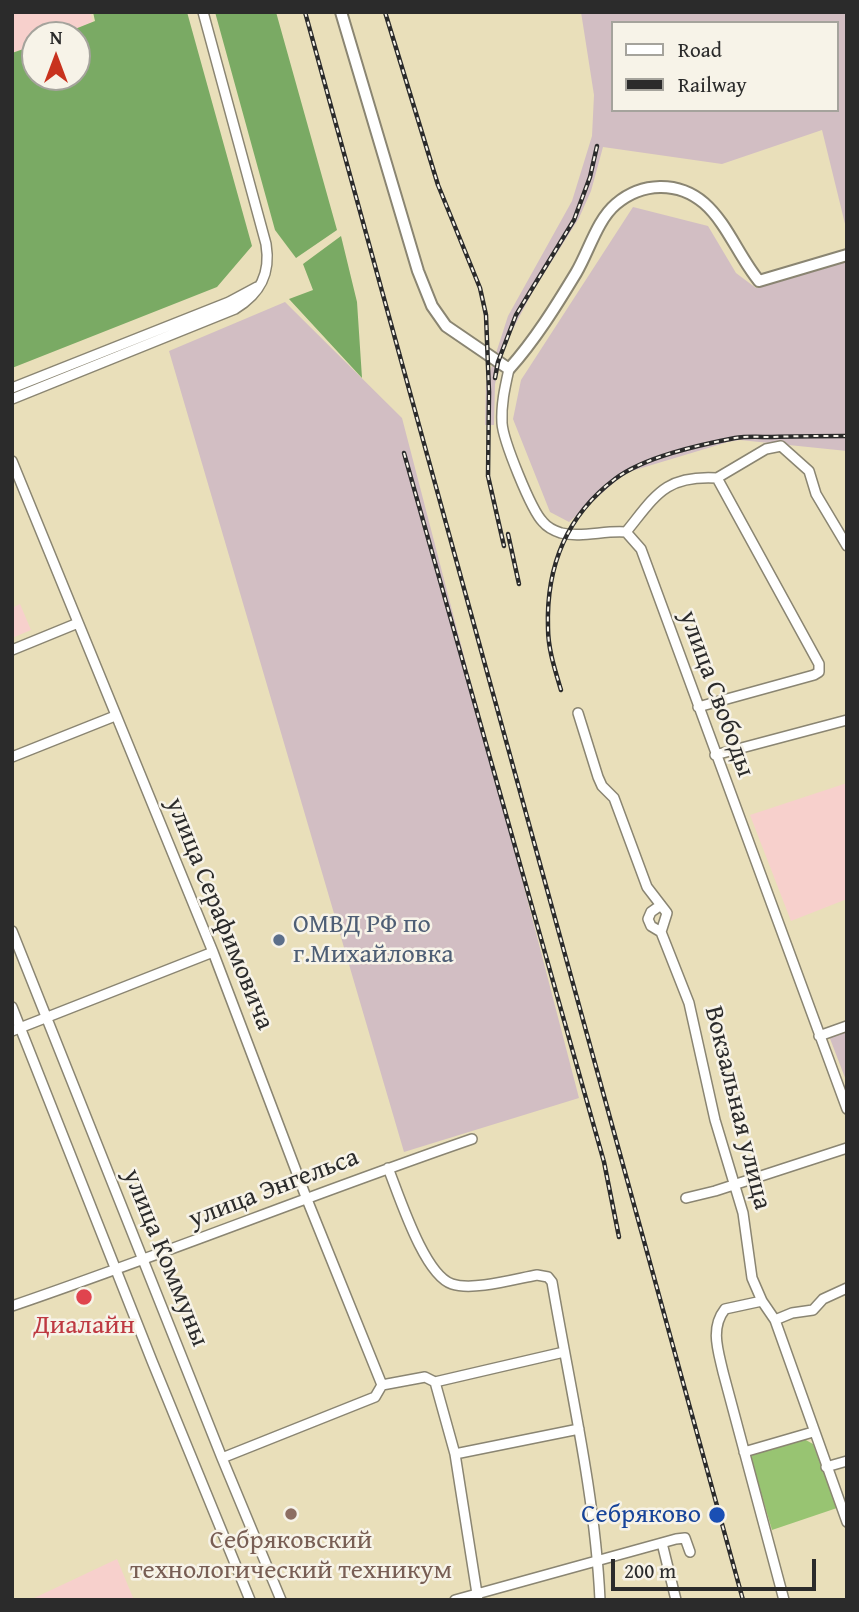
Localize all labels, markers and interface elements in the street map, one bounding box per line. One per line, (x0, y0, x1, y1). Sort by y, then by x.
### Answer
north arrow (21, 21, 91, 91)
legend (610, 21, 838, 112)
text: N (50, 23, 62, 51)
text: Road (678, 34, 722, 65)
text: Railway (678, 69, 747, 100)
street label: улица Свободы (671, 606, 761, 782)
street label: улица Серафимовича (158, 793, 280, 1035)
place label: ОМВД РФ по г.Михайловка (293, 909, 454, 970)
marker: ОМВД РФ по г.Михайловка (271, 932, 287, 948)
street label: Вокзальная улица (697, 1003, 777, 1213)
street label: улица Энгельса (185, 1142, 363, 1236)
street label: улица Коммуны (115, 1165, 215, 1351)
marker: Диалайн (74, 1287, 94, 1307)
place label: Диалайн (33, 1310, 135, 1342)
place label: Себряково (581, 1499, 701, 1531)
marker: Себряково (707, 1505, 727, 1525)
marker: Себряковский технологический техникум (283, 1506, 299, 1522)
place label: Себряковский технологический техникум (130, 1525, 452, 1586)
scale bar (614, 1546, 819, 1590)
text: 200 m (624, 1555, 676, 1586)

